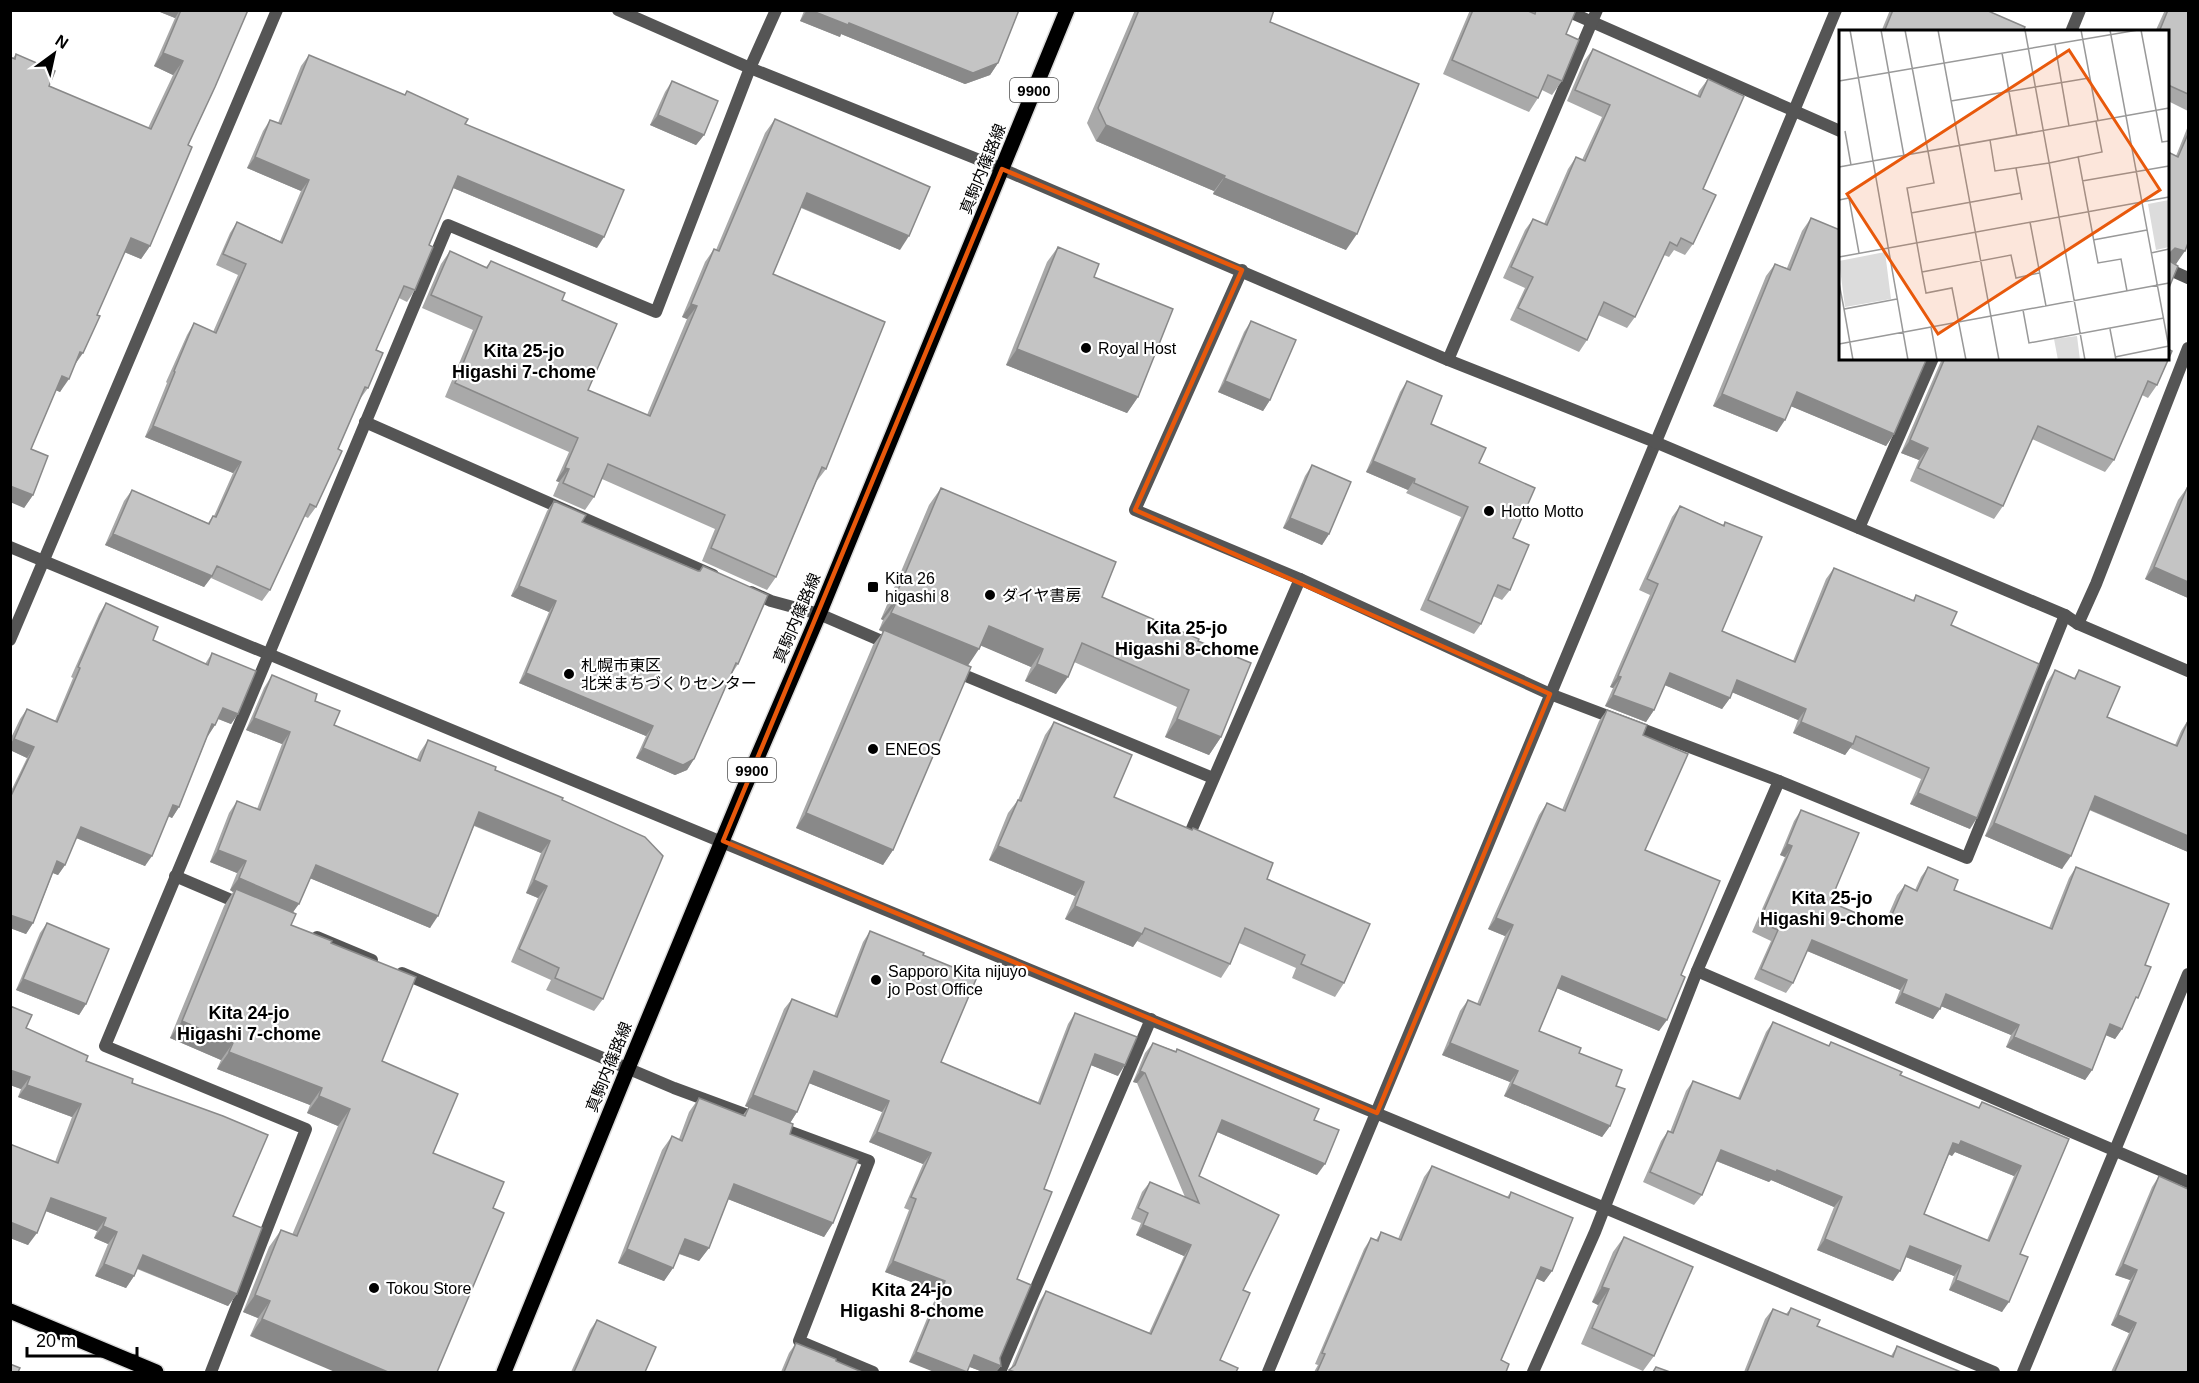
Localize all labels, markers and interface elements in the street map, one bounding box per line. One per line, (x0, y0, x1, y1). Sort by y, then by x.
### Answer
north arrow (24, 24, 84, 84)
inset map (1839, 30, 2169, 360)
text: N (52, 32, 71, 52)
road number: 9900 (1010, 78, 1058, 102)
street label: 真駒内篠路線 (957, 121, 1009, 217)
place label: Royal Host (1098, 340, 1177, 357)
district label: Kita 25-jo Higashi 7-chome (452, 341, 596, 382)
marker: Royal Host (1079, 341, 1093, 355)
place label: Hotto Motto (1501, 503, 1584, 520)
marker: Hotto Motto (1482, 504, 1496, 518)
street label: 真駒内篠路線 (770, 570, 824, 666)
place label: Kita 26 higashi 8 (885, 570, 949, 605)
marker: Kita 26 higashi 8 (866, 580, 880, 594)
place label: ダイヤ書房 (1002, 587, 1082, 604)
marker: ダイヤ書房 (983, 588, 997, 602)
district label: Kita 25-jo Higashi 8-chome (1115, 618, 1259, 659)
place label: 札幌市東区 北栄まちづくりセンター (581, 657, 757, 692)
marker: 札幌市東区 北栄まちづくりセンター (562, 667, 576, 681)
place label: ENEOS (885, 741, 941, 758)
marker: ENEOS (866, 742, 880, 756)
road number: 9900 (728, 758, 776, 782)
district label: Kita 25-jo Higashi 9-chome (1760, 888, 1904, 929)
place label: Sapporo Kita nijuyo jo Post Office (887, 963, 1027, 998)
marker: Sapporo Kita nijuyo jo Post Office (869, 973, 883, 987)
district label: Kita 24-jo Higashi 7-chome (177, 1003, 321, 1044)
street label: 真駒内篠路線 (583, 1019, 635, 1115)
place label: Tokou Store (386, 1280, 471, 1297)
district label: Kita 24-jo Higashi 8-chome (840, 1280, 984, 1321)
marker: Tokou Store (367, 1281, 381, 1295)
scale bar (27, 1320, 136, 1358)
text: 20 m (36, 1331, 76, 1351)

